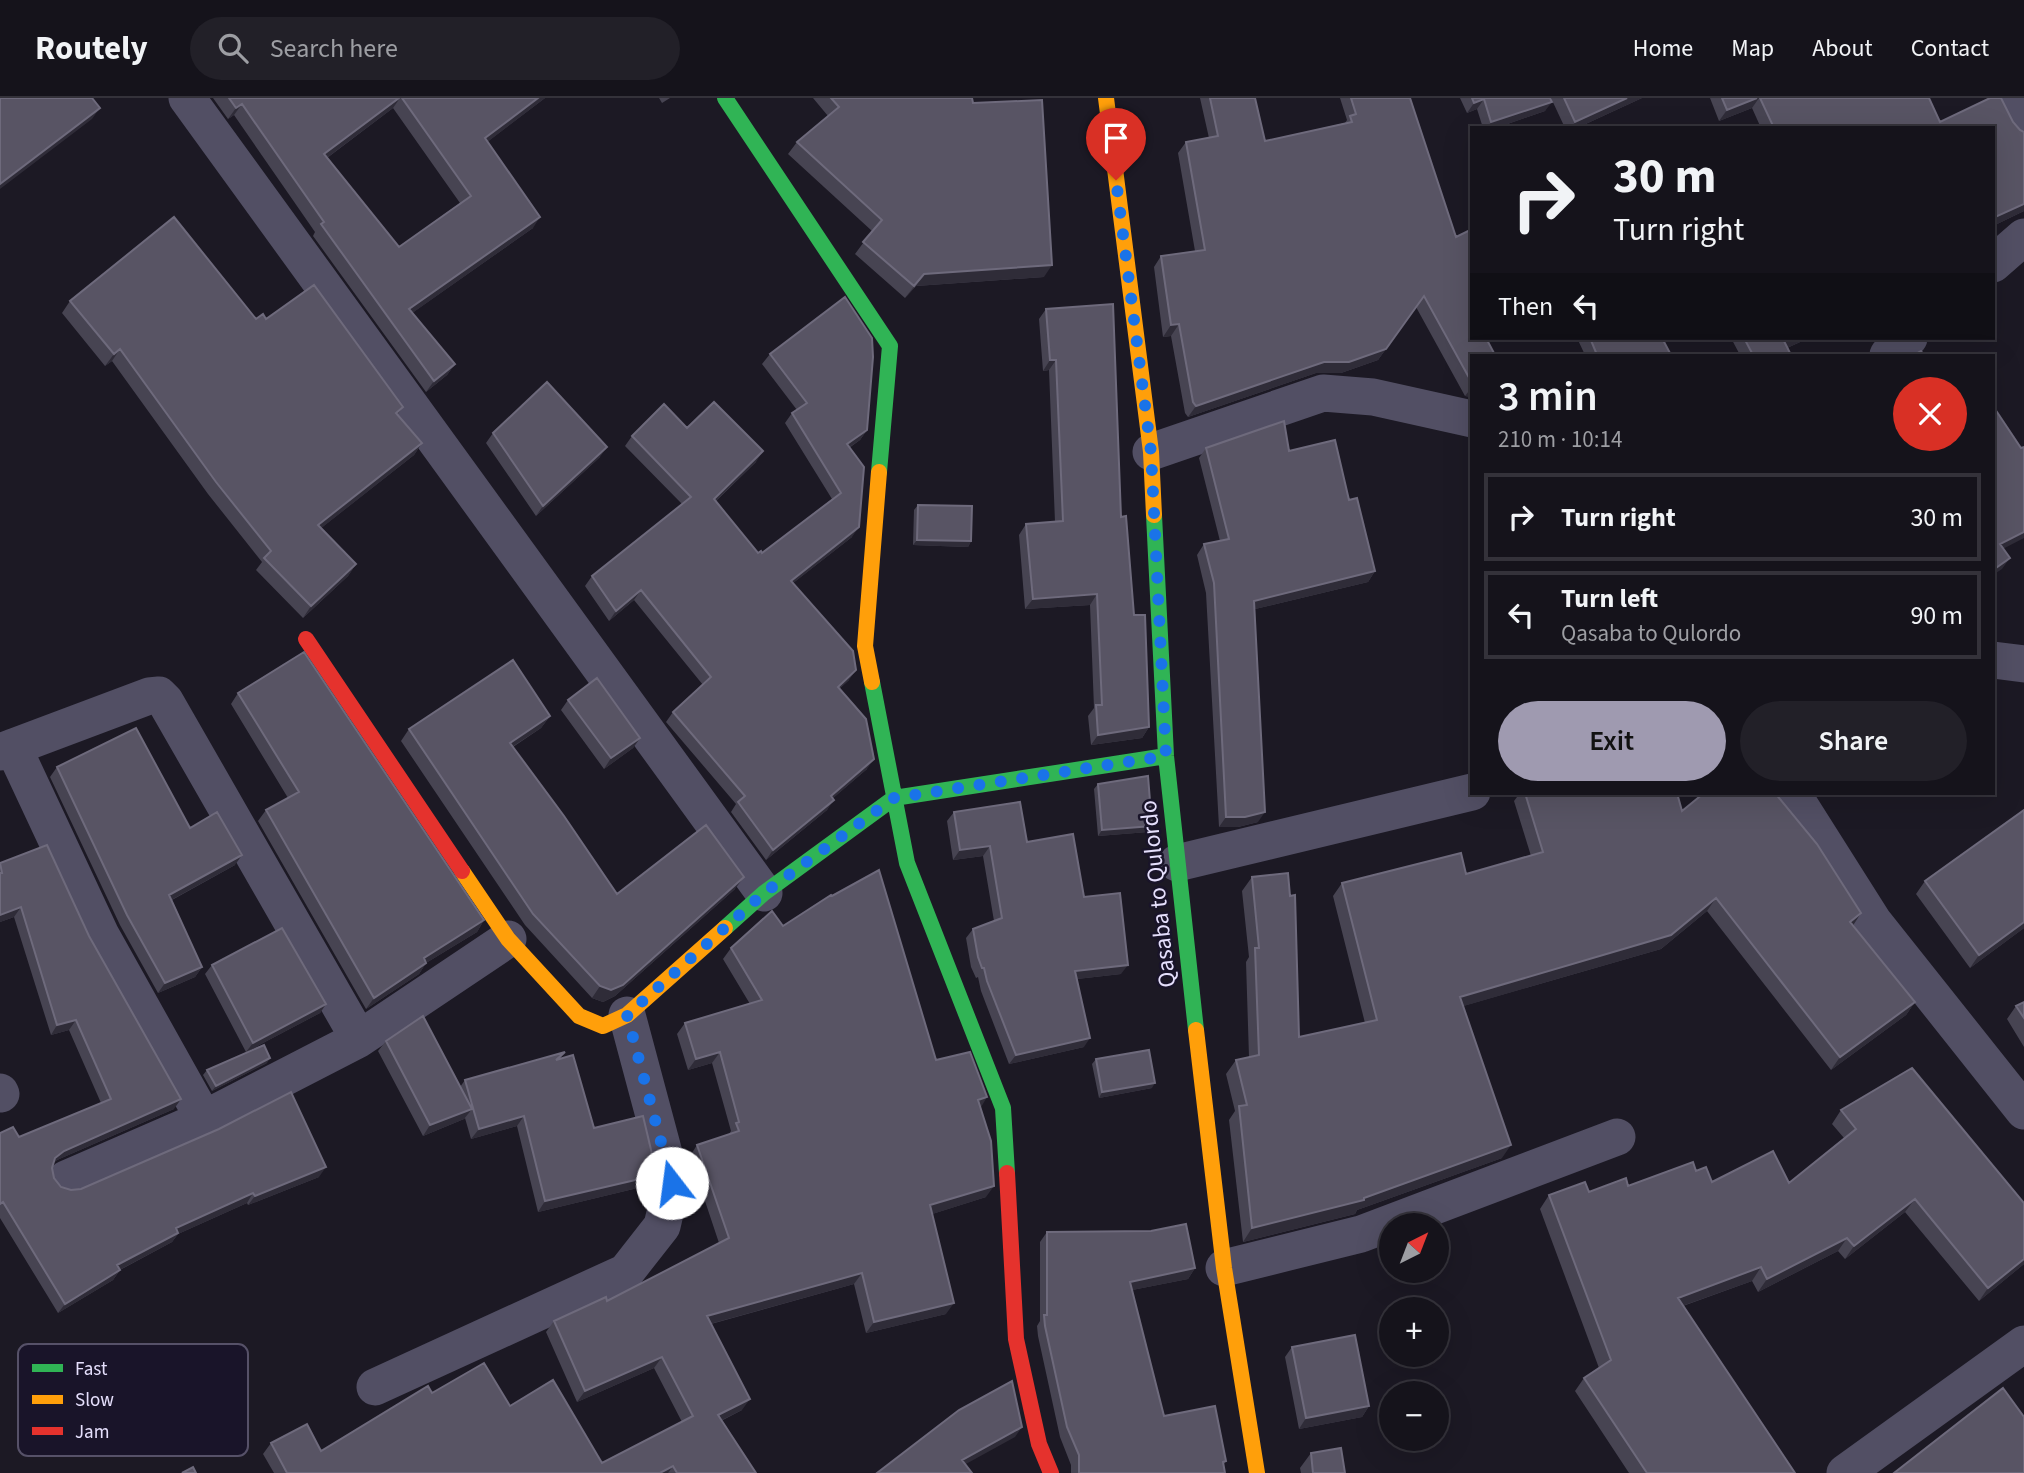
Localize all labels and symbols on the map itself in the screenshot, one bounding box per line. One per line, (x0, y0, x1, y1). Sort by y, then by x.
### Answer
pin (1086, 108, 1146, 180)
street label: Qasaba to Qulordo (1131, 799, 1185, 989)
position arrow (635, 1146, 709, 1220)
north arrow (1379, 1213, 1449, 1283)
legend (18, 1344, 248, 1456)
text: Fast (75, 1356, 108, 1383)
text: Slow (75, 1387, 114, 1414)
text: Jam (75, 1419, 109, 1446)

